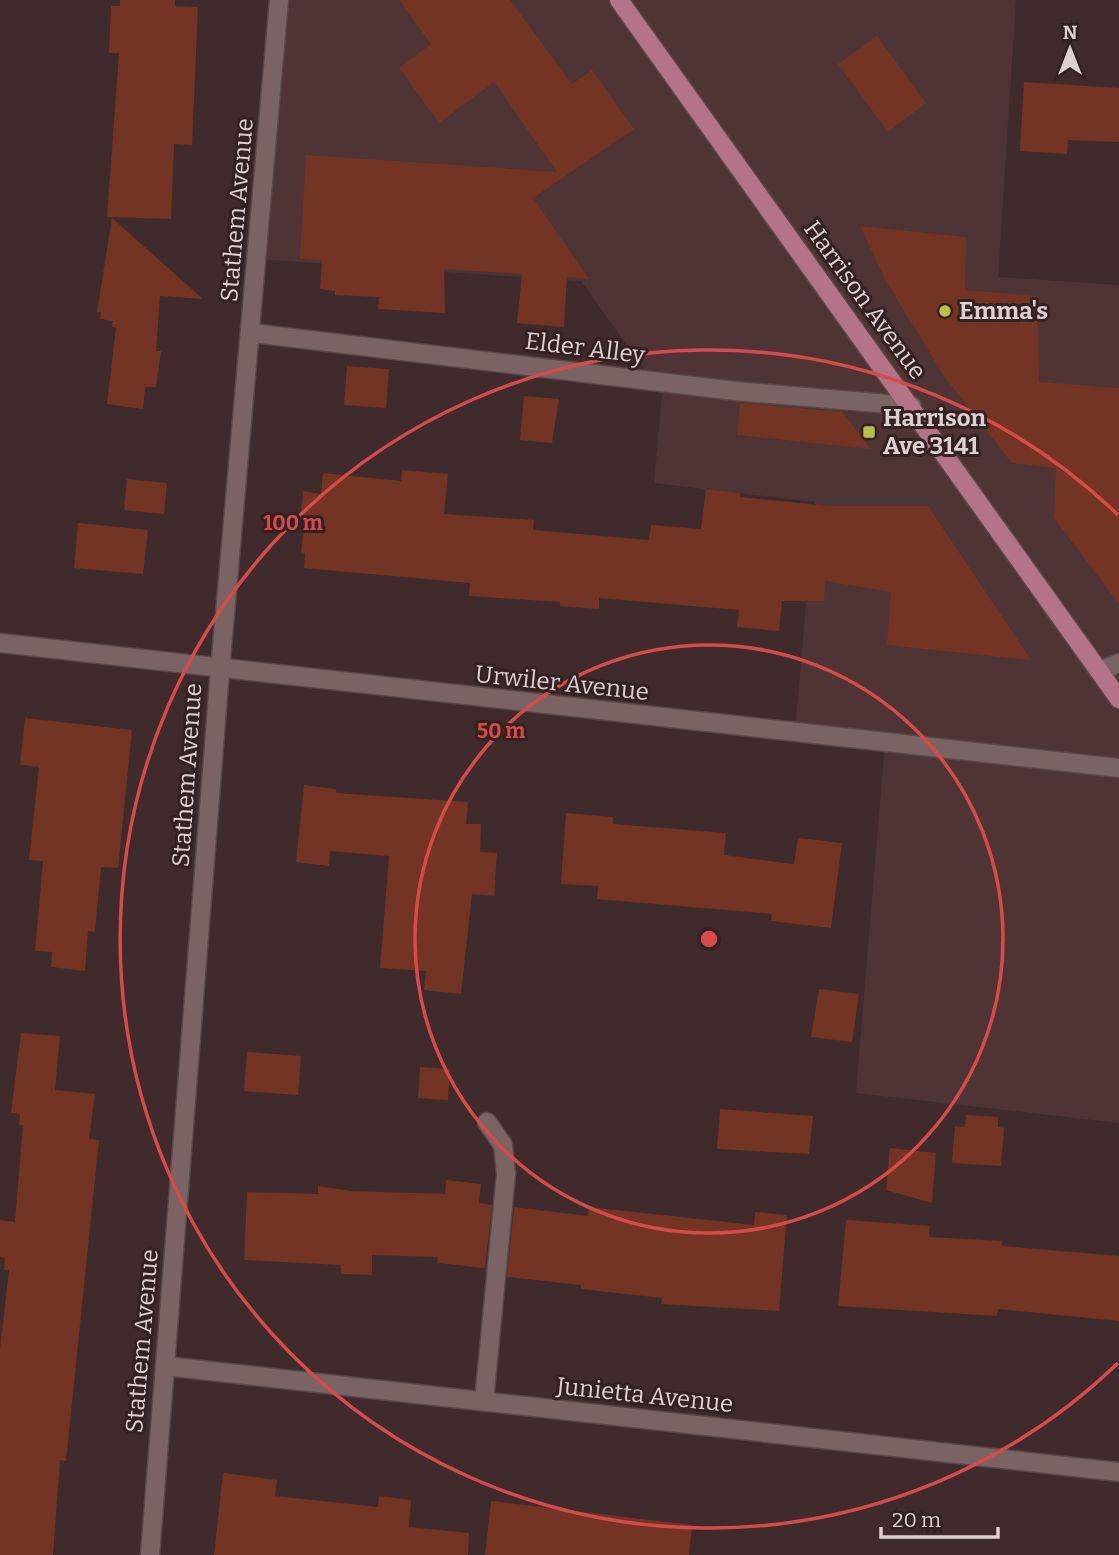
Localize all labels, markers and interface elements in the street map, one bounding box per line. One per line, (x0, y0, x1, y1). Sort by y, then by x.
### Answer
north arrow (1035, 14, 1105, 84)
text: N (1063, 21, 1078, 44)
street label: Stathem Avenue (215, 117, 259, 303)
street label: Harrison Avenue (798, 215, 932, 385)
place label: Emma's (959, 297, 1048, 325)
marker: Emma's (937, 303, 953, 319)
street label: Elder Alley (524, 327, 647, 369)
place label: Harrison Ave 3141 (883, 404, 987, 460)
marker: Harrison Ave 3141 (861, 424, 877, 440)
text: 100 m (263, 510, 323, 536)
street label: Urwiler Avenue (474, 660, 650, 706)
street label: Stathem Avenue (167, 682, 207, 868)
text: 50 m (477, 718, 525, 744)
centre of rings (697, 927, 721, 951)
street label: Stathem Avenue (120, 1248, 164, 1434)
street label: Junietta Avenue (554, 1372, 735, 1418)
scale bar (881, 1496, 998, 1540)
text: 20 m (892, 1507, 941, 1533)

